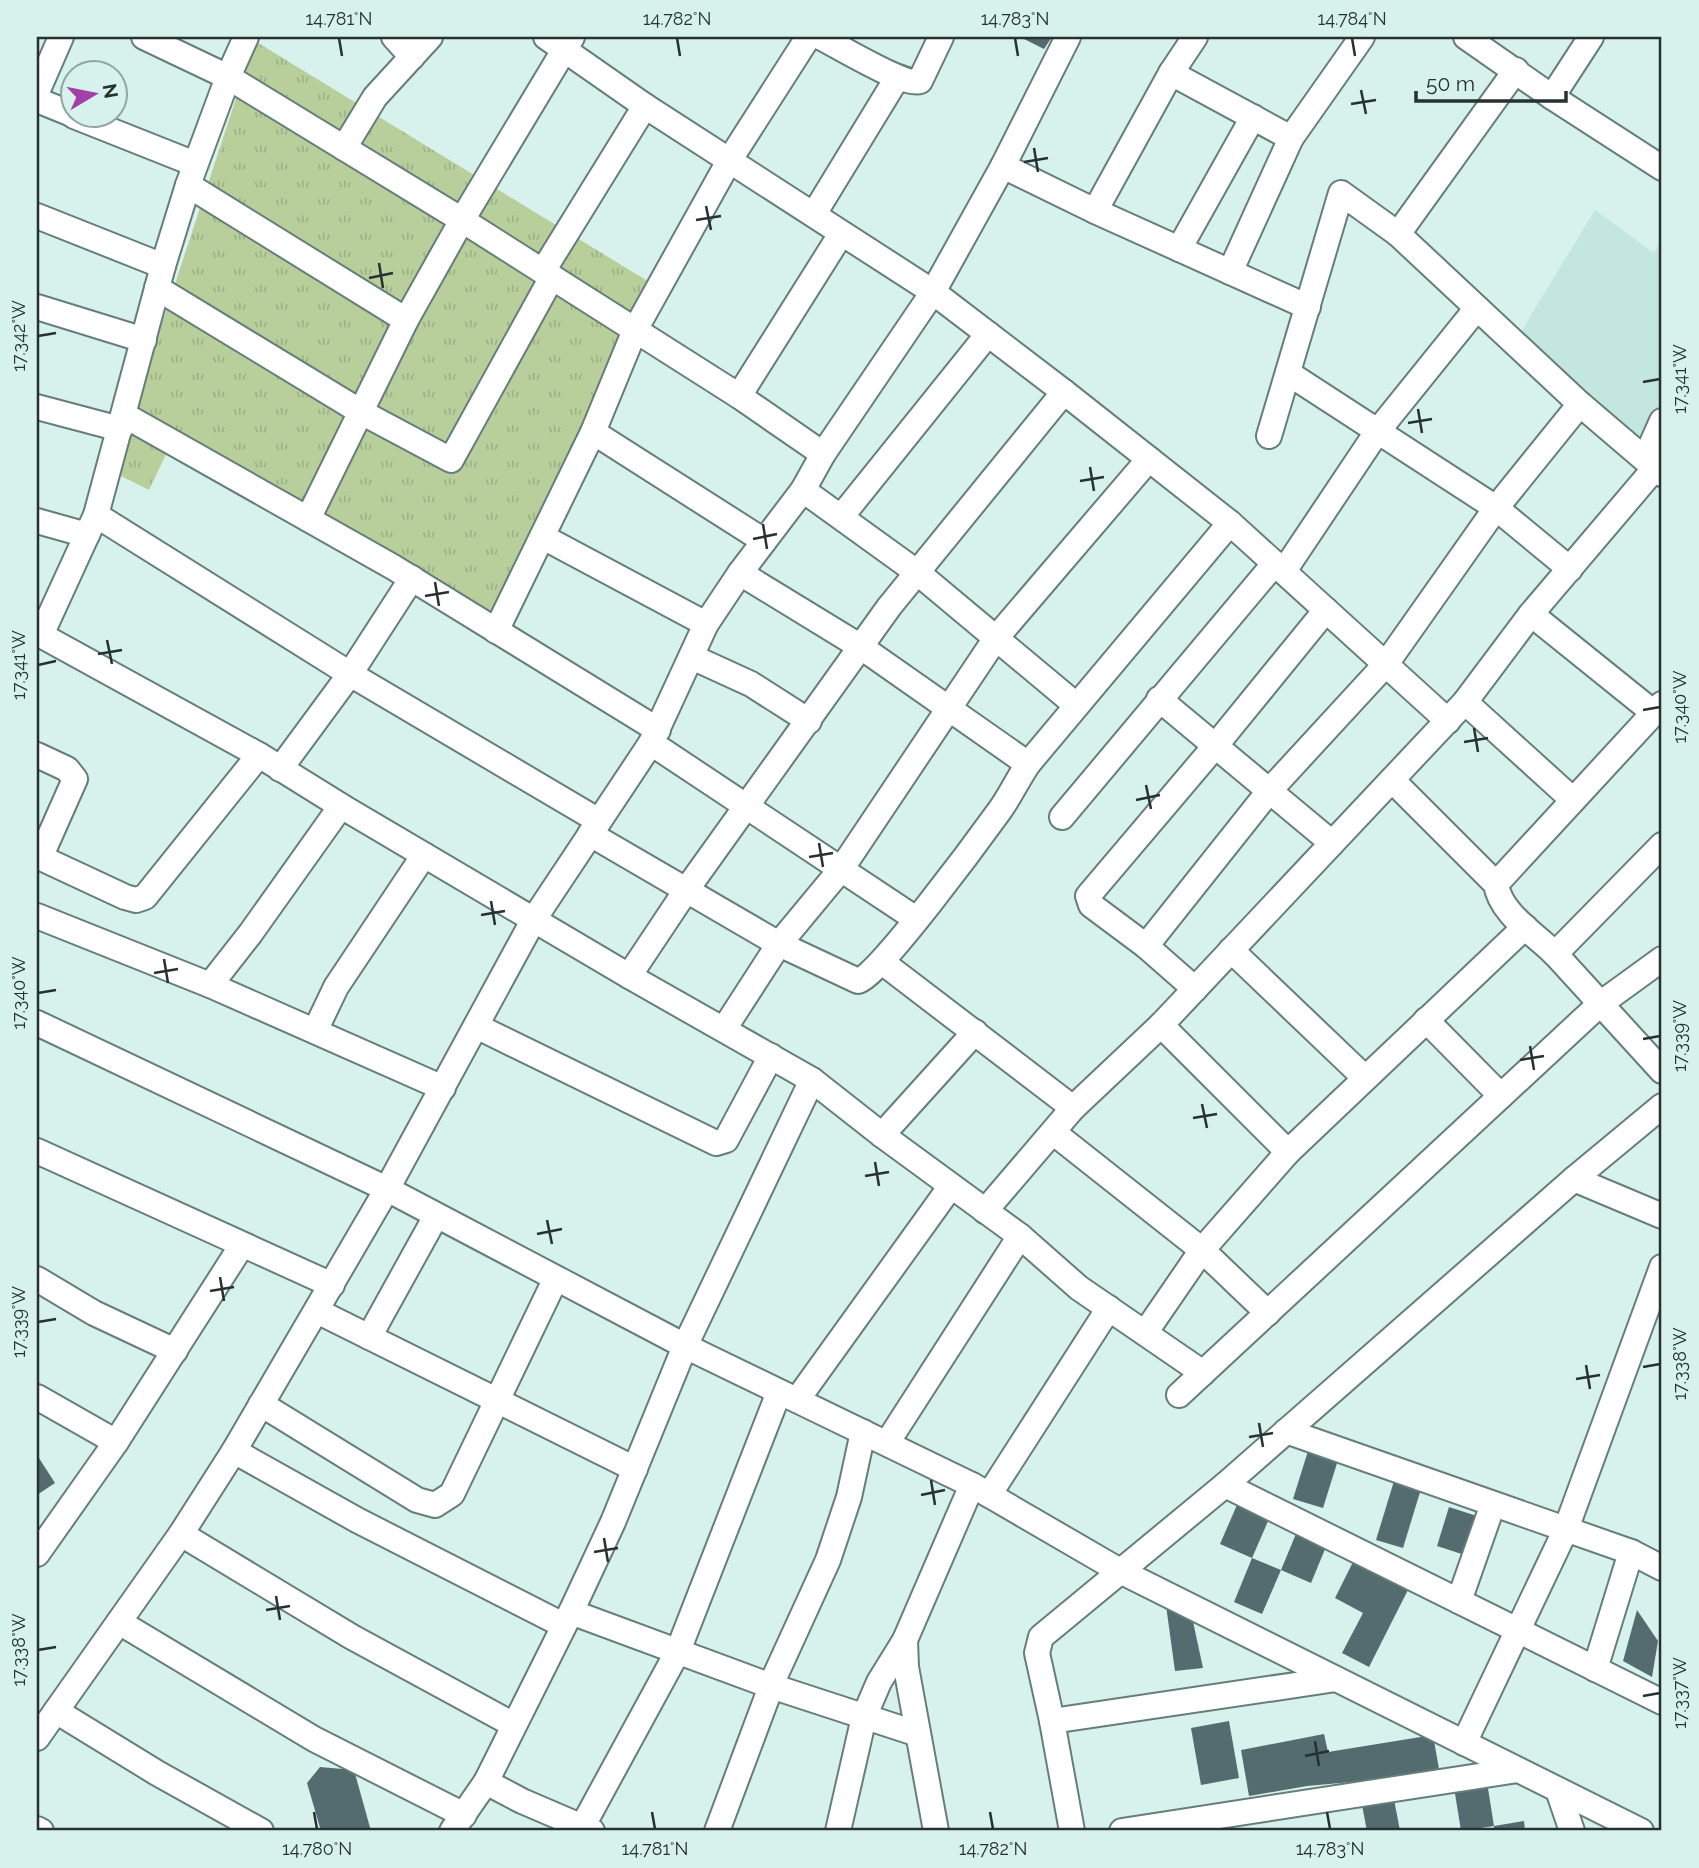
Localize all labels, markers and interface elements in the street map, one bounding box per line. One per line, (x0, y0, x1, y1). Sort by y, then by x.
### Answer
text: 14.781°N (306, 8, 372, 29)
text: 14.782°N (643, 8, 711, 29)
text: 14.783°N (981, 8, 1049, 29)
text: 14.784°N (1317, 8, 1387, 29)
north arrow (60, 60, 130, 130)
scale bar (1416, 60, 1566, 104)
text: 50 m (1426, 71, 1475, 96)
text: N (99, 82, 123, 100)
text: 17.342°W (8, 300, 29, 372)
text: 17.341°W (1669, 344, 1690, 414)
text: 17.341°W (8, 630, 29, 700)
text: 17.340°W (1669, 670, 1690, 744)
text: 17.340°W (8, 956, 29, 1030)
text: 17.339°W (1669, 1000, 1690, 1072)
text: 17.339°W (8, 1286, 29, 1358)
text: 17.338°W (1669, 1327, 1690, 1400)
text: 17.338°W (8, 1613, 29, 1686)
text: 17.337°W (1669, 1657, 1690, 1729)
text: 14.780°N (282, 1838, 352, 1859)
text: 14.781°N (622, 1838, 688, 1859)
text: 14.782°N (959, 1838, 1027, 1859)
text: 14.783°N (1296, 1838, 1364, 1859)

